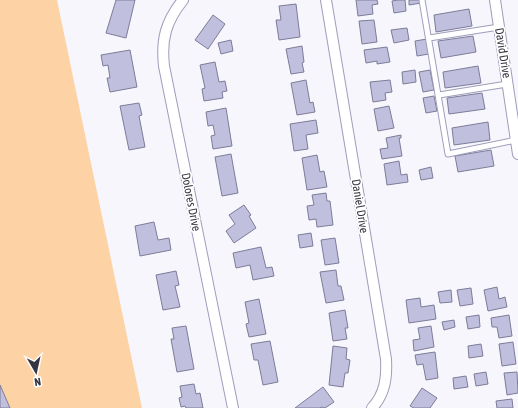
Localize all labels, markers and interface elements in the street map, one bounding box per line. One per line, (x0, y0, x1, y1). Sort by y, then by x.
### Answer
street label: David Drive (492, 27, 514, 79)
street label: Dolores Drive (178, 172, 204, 232)
street label: Daniel Drive (349, 178, 371, 234)
north arrow (16, 352, 56, 392)
text: N (33, 375, 42, 388)

